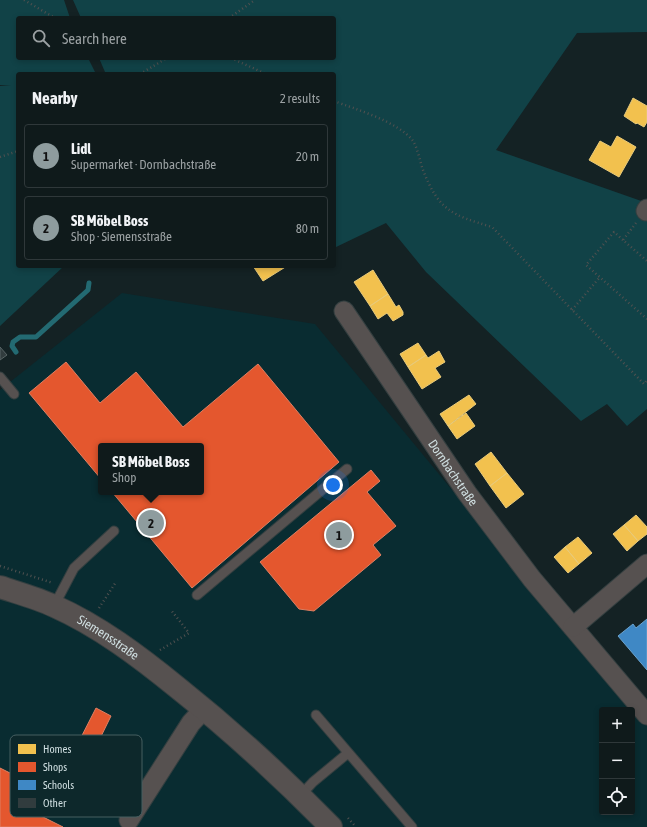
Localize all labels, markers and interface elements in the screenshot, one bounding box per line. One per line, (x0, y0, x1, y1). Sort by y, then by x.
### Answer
search box (16, 16, 336, 60)
icon: search (30, 27, 52, 49)
text: Search here (62, 30, 127, 47)
text: Nearby (32, 88, 78, 108)
text: 2 results (280, 91, 320, 106)
text: Lidl (71, 140, 91, 157)
text: 1 (43, 149, 49, 164)
text: 20 m (296, 149, 319, 164)
text: Supermarket · Dornbachstraße (71, 157, 216, 172)
text: SB Möbel Boss (71, 212, 148, 229)
text: 2 (43, 221, 49, 236)
text: 80 m (296, 221, 319, 236)
text: Shop · Siemensstraße (71, 229, 172, 244)
street label: Dornbachstraße (425, 437, 481, 509)
popup (98, 443, 204, 495)
text: SB Möbel Boss (112, 453, 190, 470)
text: Shop (112, 470, 136, 485)
your location (323, 475, 343, 495)
pin: 2 (138, 508, 164, 538)
pin: 1 (326, 520, 352, 550)
street label: Siemensstraße (75, 612, 142, 663)
map controls (599, 707, 635, 815)
button: + (599, 707, 635, 743)
legend (10, 735, 142, 817)
text: Homes (43, 743, 71, 755)
button: − (599, 743, 635, 779)
text: Shops (43, 761, 67, 773)
text: Schools (43, 779, 74, 791)
button: locate (599, 779, 635, 815)
text: Other (43, 797, 67, 809)

